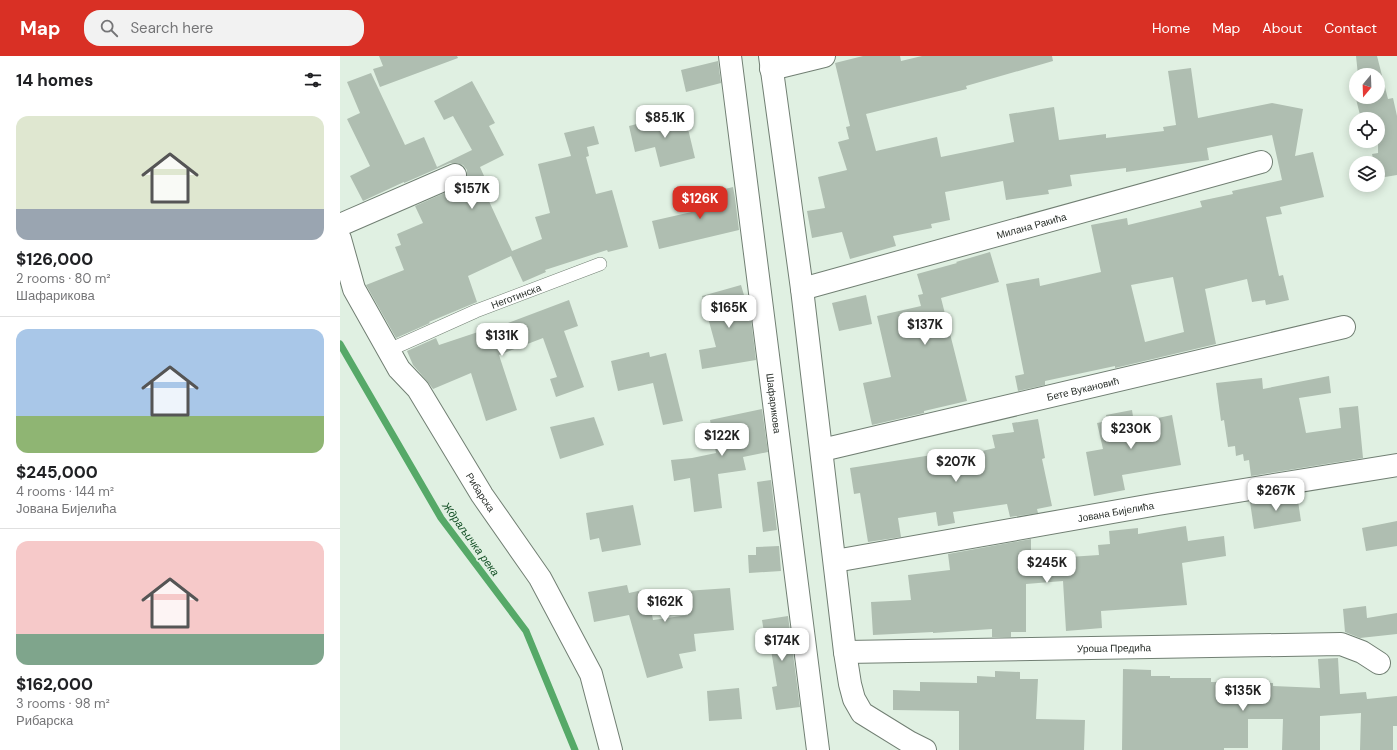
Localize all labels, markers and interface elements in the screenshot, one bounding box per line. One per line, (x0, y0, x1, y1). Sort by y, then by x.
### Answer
search box (84, 10, 364, 46)
text: Map (20, 16, 60, 41)
icon: search (98, 17, 120, 39)
text: Search here (130, 18, 213, 38)
text: Home (1152, 19, 1190, 37)
text: Map (1212, 19, 1240, 37)
text: About (1262, 19, 1302, 37)
text: Contact (1324, 19, 1377, 37)
north arrow (1349, 68, 1385, 104)
map controls (1349, 68, 1385, 192)
text: 14 homes (16, 69, 93, 91)
icon: filters (302, 69, 324, 91)
pin: $85.1K (632, 105, 698, 139)
text: $85.1K (645, 109, 685, 126)
button: locate (1349, 112, 1385, 148)
icon: home (134, 142, 206, 214)
button: layers (1349, 156, 1385, 192)
pin: $157K (444, 176, 500, 210)
text: $157K (454, 180, 490, 197)
pin: $126K (672, 186, 728, 220)
text: $126K (682, 190, 718, 207)
street label: Милана Ракића (995, 210, 1068, 242)
text: $126,000 (16, 248, 93, 270)
text: 2 rooms · 80 m² (16, 270, 111, 287)
street label: Неготинска (489, 281, 543, 312)
text: Шафарикова (16, 287, 95, 304)
pin: $165K (701, 295, 757, 329)
text: $165K (710, 299, 748, 316)
pin: $137K (897, 312, 953, 346)
text: $137K (907, 316, 943, 333)
pin: $131K (474, 323, 530, 357)
text: $131K (485, 327, 519, 344)
icon: home (134, 355, 206, 427)
street label: Шафарикова (763, 372, 784, 435)
street label: Бете Вукановић (1046, 374, 1120, 404)
pin: $230K (1103, 416, 1159, 450)
text: $230K (1111, 420, 1151, 437)
pin: $122K (694, 423, 750, 457)
text: $122K (704, 427, 740, 444)
pin: $207K (928, 449, 984, 483)
text: $207K (936, 453, 976, 470)
text: $245,000 (16, 461, 98, 483)
street label: Рибарска (463, 470, 498, 515)
pin: $267K (1248, 478, 1304, 512)
text: $267K (1257, 482, 1295, 499)
text: 4 rooms · 144 m² (16, 483, 114, 500)
water label: Ждраљичка река (439, 498, 503, 579)
street label: Јована Бијелића (1077, 499, 1155, 525)
text: Јована Бијелића (16, 500, 116, 517)
pin: $245K (1019, 550, 1075, 584)
text: $245K (1027, 554, 1067, 571)
icon: home (134, 567, 206, 639)
pin: $162K (637, 589, 693, 623)
text: $162K (647, 593, 683, 610)
pin: $174K (754, 628, 810, 662)
text: $174K (764, 632, 800, 649)
street label: Уроша Предића (1077, 641, 1151, 655)
text: $162,000 (16, 673, 93, 695)
pin: $135K (1215, 678, 1271, 712)
text: $135K (1225, 682, 1262, 699)
text: 3 rooms · 98 m² (16, 695, 110, 712)
text: Рибарска (16, 712, 73, 729)

